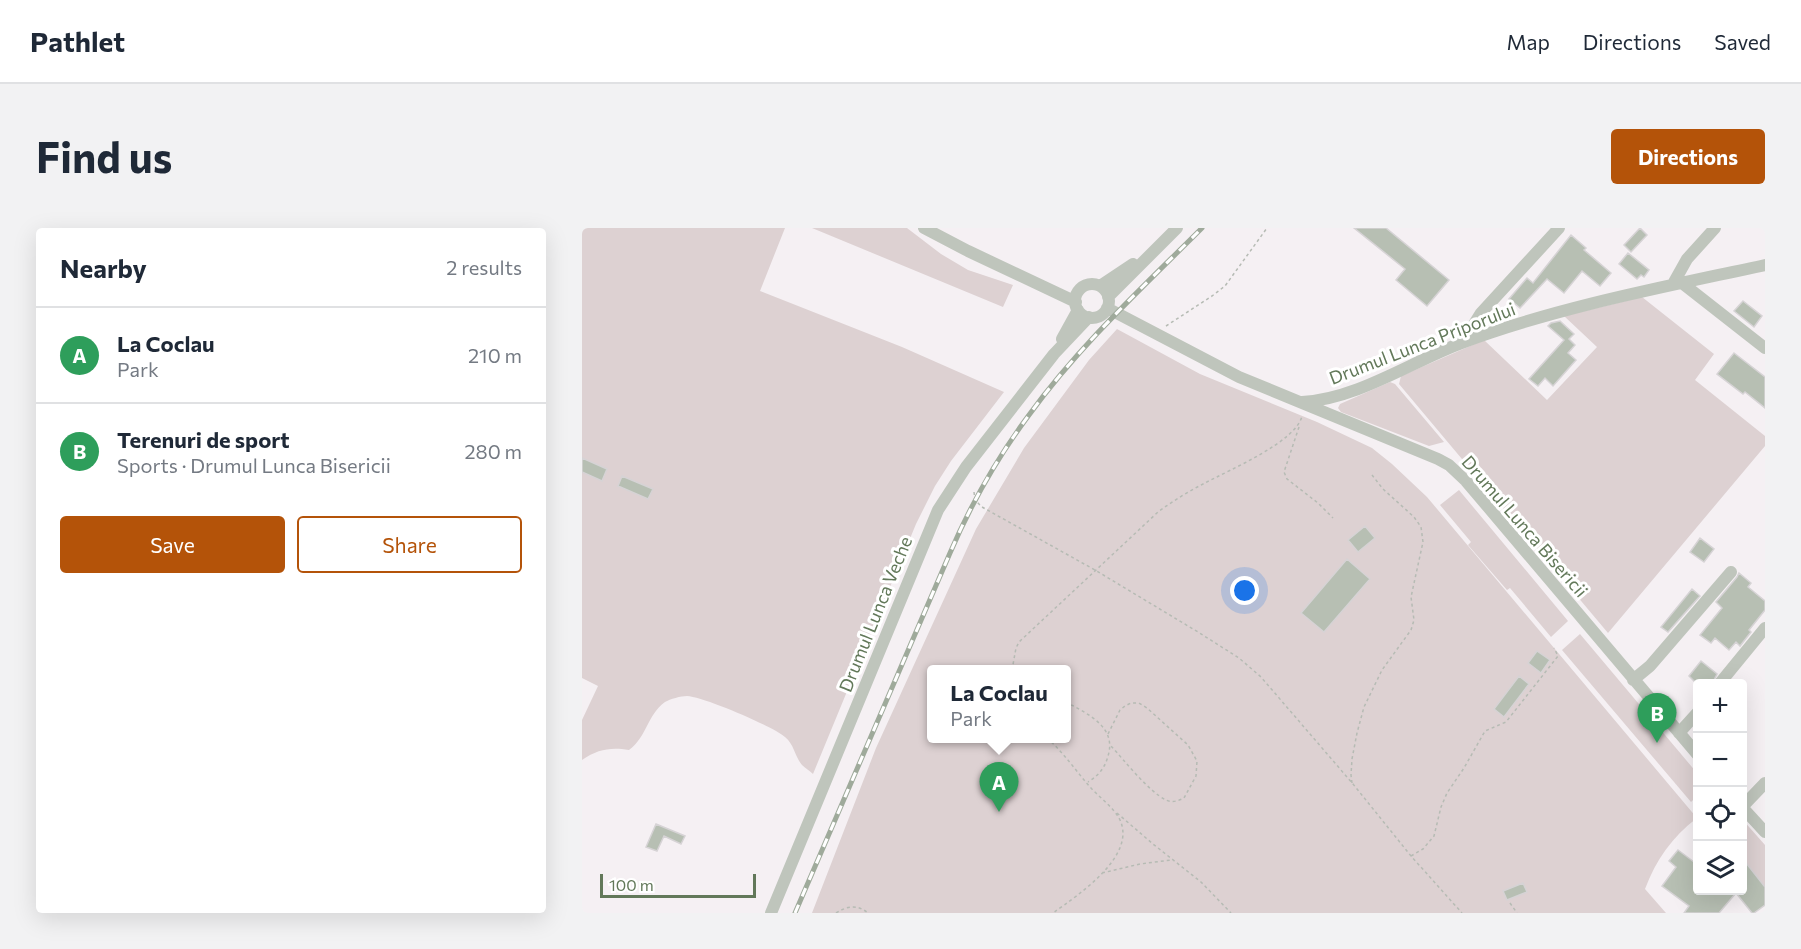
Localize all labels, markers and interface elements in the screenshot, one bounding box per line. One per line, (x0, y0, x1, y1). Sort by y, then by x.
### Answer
text: Pathlet (30, 24, 125, 58)
text: Map (1507, 29, 1550, 54)
text: Directions (1583, 29, 1681, 54)
text: Saved (1714, 29, 1771, 54)
button: Directions (1611, 129, 1765, 184)
text: Find us (36, 130, 172, 182)
text: Nearby (60, 252, 147, 283)
text: 2 results (446, 255, 522, 279)
street label: Drumul Lunca Priporului (1326, 297, 1518, 389)
text: La Coclau (117, 330, 215, 357)
text: A (72, 343, 87, 367)
text: 210 m (468, 343, 522, 367)
text: Park (117, 357, 159, 381)
text: Terenuri de sport (117, 426, 290, 453)
text: B (73, 439, 86, 463)
text: 280 m (464, 439, 522, 463)
street label: Drumul Lunca Bisericii (1457, 451, 1593, 601)
text: Sports · Drumul Lunca Bisericii (117, 453, 391, 477)
button: Save (60, 516, 285, 573)
button: Share (297, 516, 522, 573)
street label: Drumul Lunca Veche (834, 533, 916, 695)
your location (1230, 576, 1259, 605)
popup (927, 665, 1071, 743)
text: La Coclau (950, 679, 1048, 706)
map controls (1693, 679, 1747, 895)
button: + (1693, 679, 1747, 733)
pin: B (1638, 694, 1676, 743)
text: Park (950, 706, 992, 730)
button: − (1693, 733, 1747, 787)
pin: A (980, 762, 1018, 812)
button: locate (1693, 787, 1747, 841)
button: layers (1693, 841, 1747, 895)
scale bar (600, 871, 756, 898)
text: 100 m (609, 875, 654, 894)

